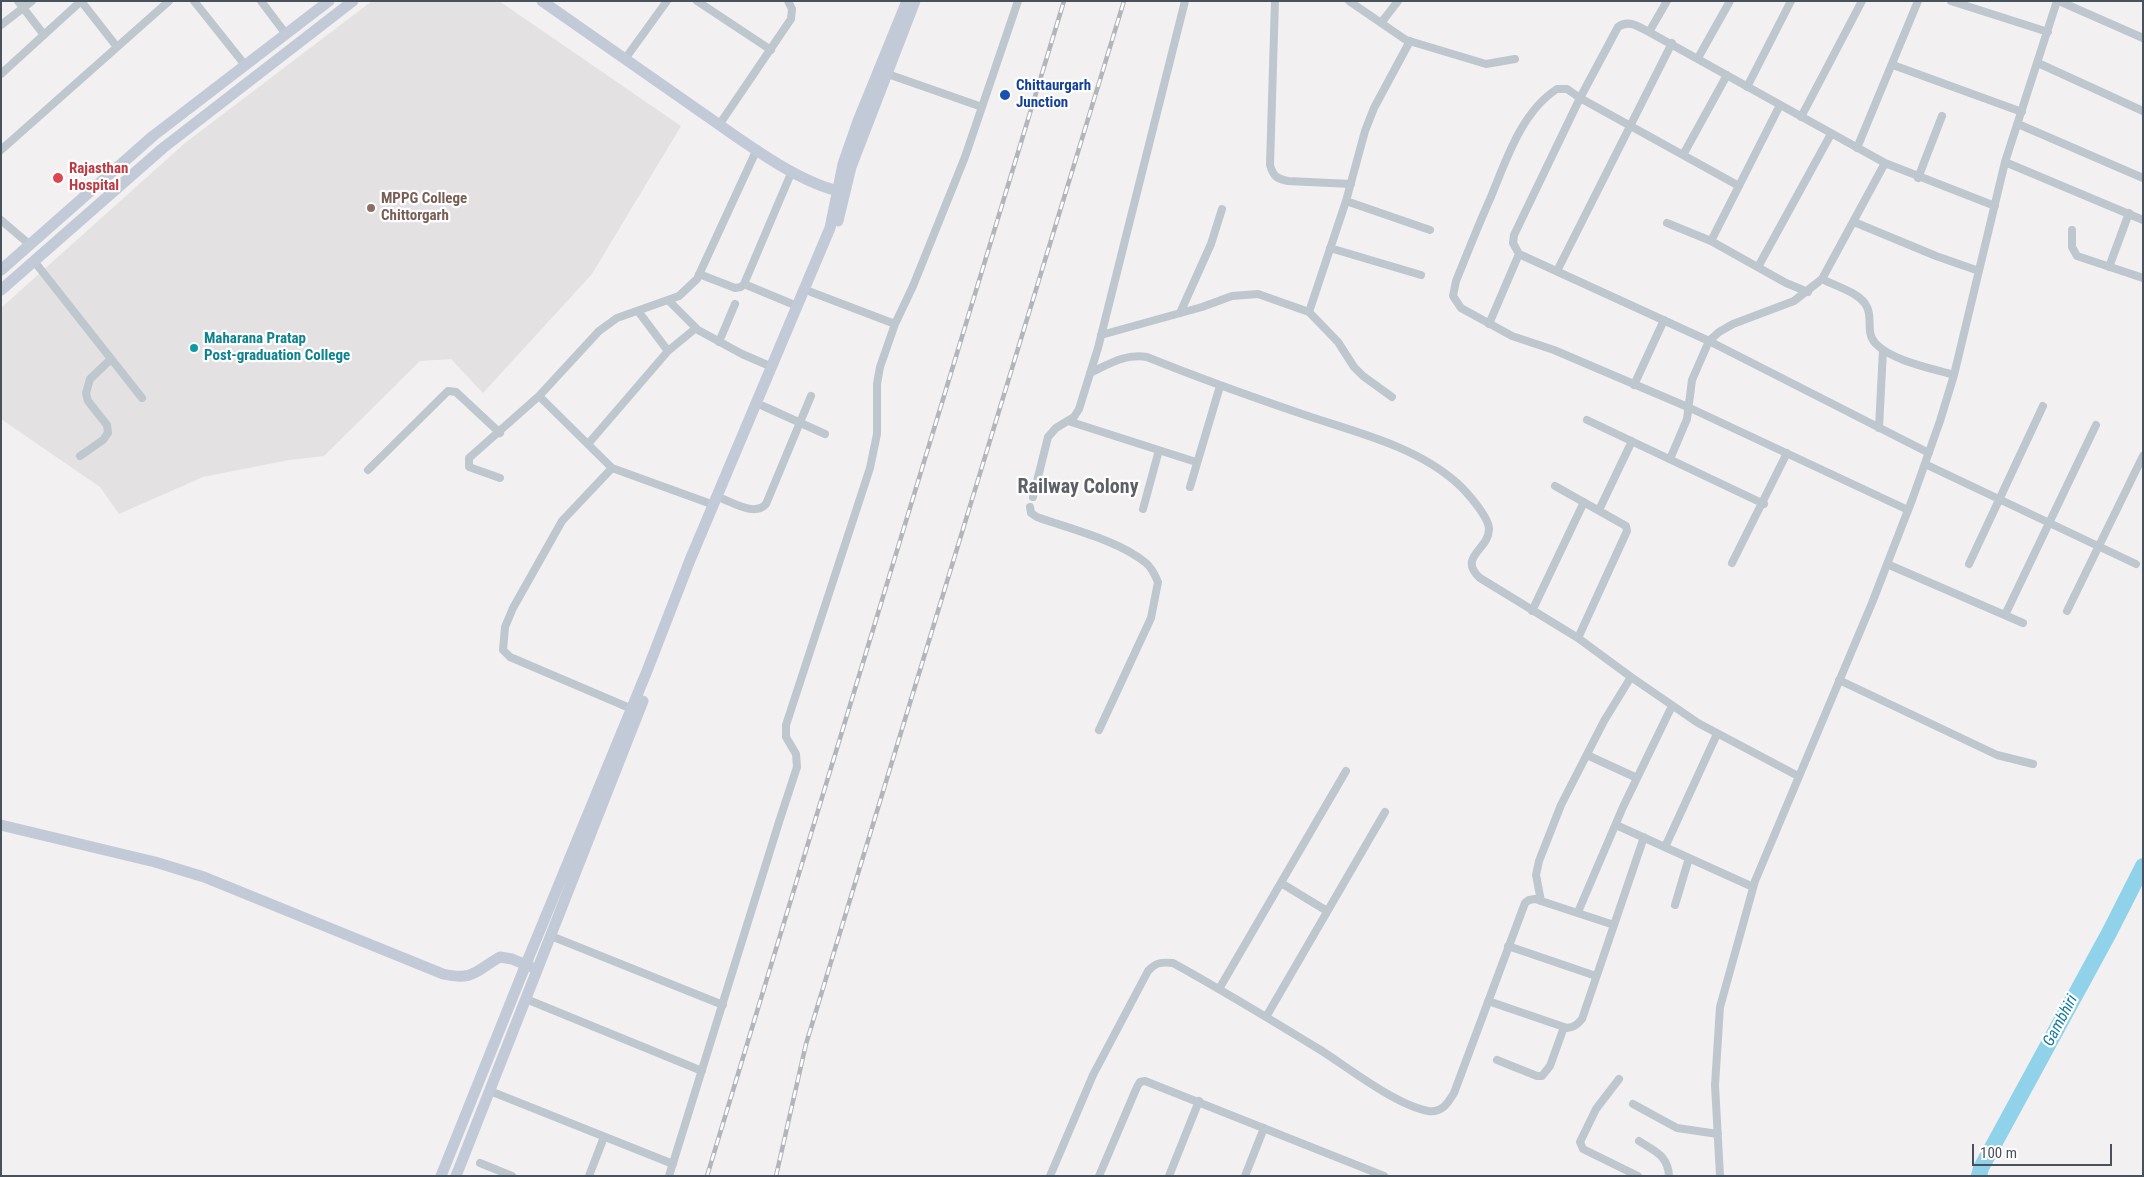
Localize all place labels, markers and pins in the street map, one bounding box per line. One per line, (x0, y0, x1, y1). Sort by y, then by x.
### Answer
place label: Chittaurgarh Junction (1016, 77, 1091, 112)
marker: Chittaurgarh Junction (998, 88, 1012, 102)
place label: Rajasthan Hospital (69, 160, 128, 195)
marker: Rajasthan Hospital (51, 171, 65, 185)
place label: MPPG College Chittorgarh (381, 190, 467, 225)
marker: MPPG College Chittorgarh (365, 202, 377, 214)
place label: Maharana Pratap Post-graduation College (204, 330, 350, 365)
marker: Maharana Pratap Post-graduation College (188, 342, 200, 354)

